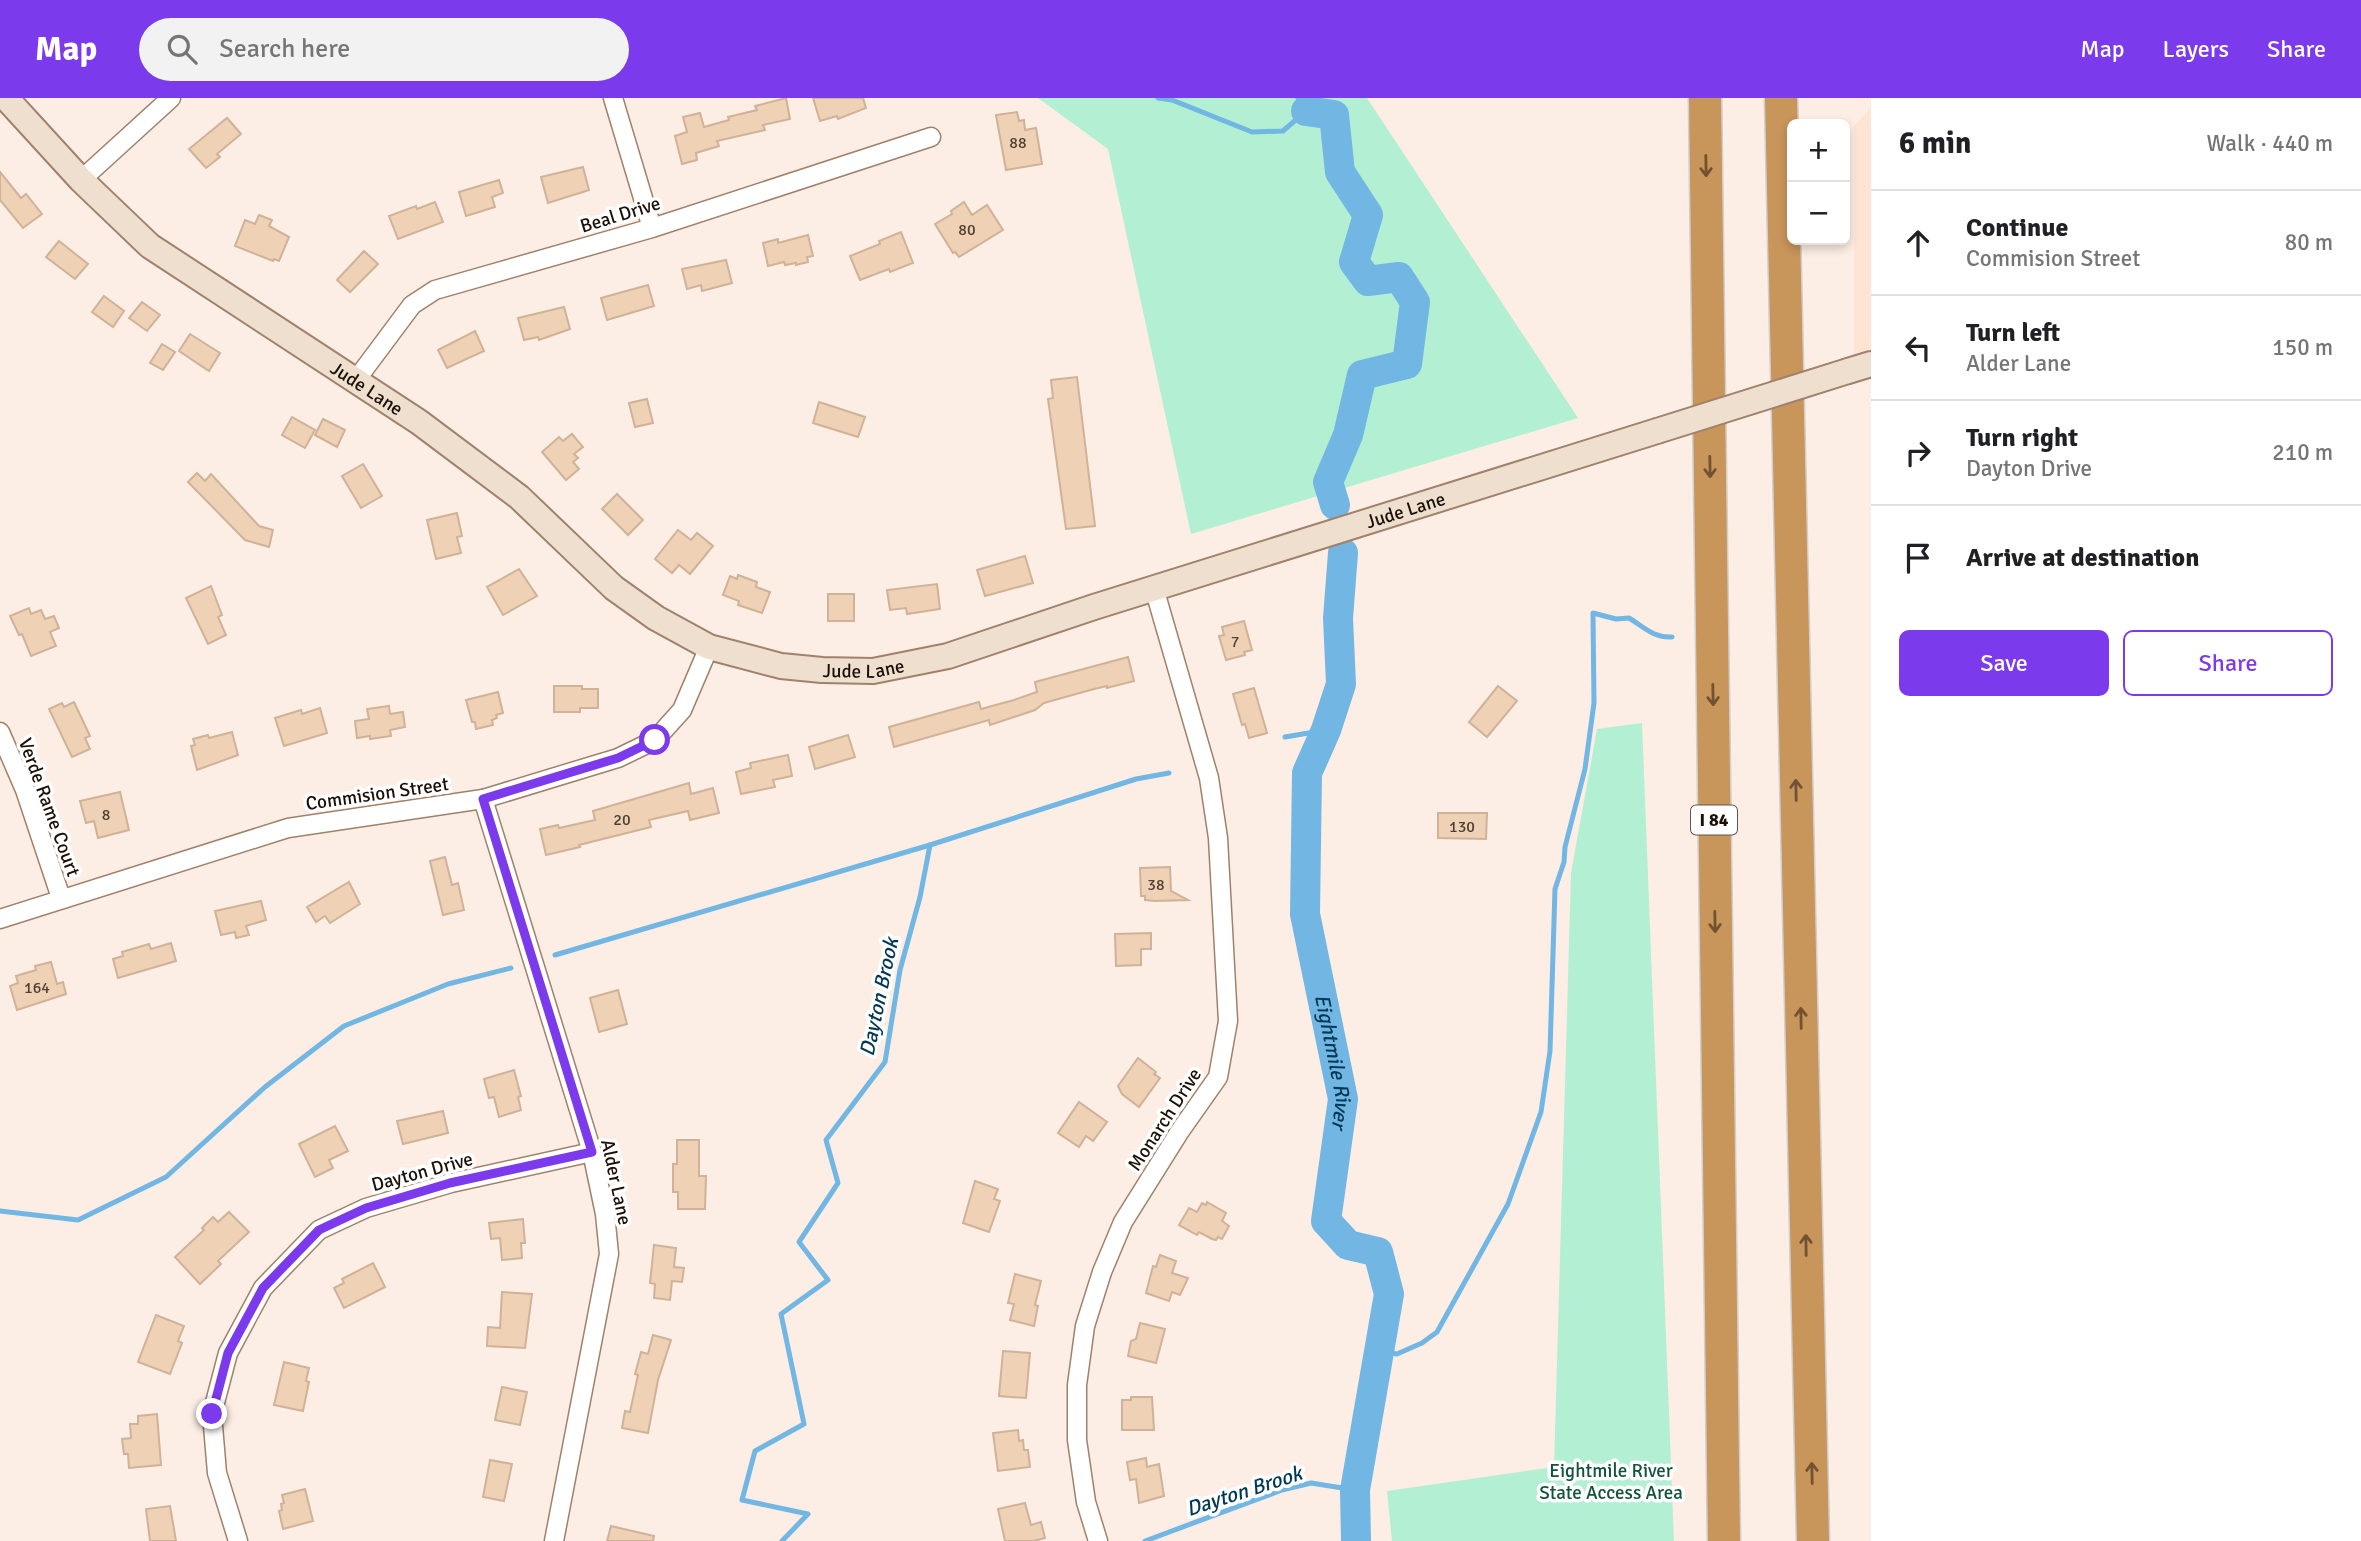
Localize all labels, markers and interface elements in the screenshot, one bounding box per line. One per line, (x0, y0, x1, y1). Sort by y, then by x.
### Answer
search box (139, 18, 629, 81)
text: Map (35, 29, 97, 70)
icon: search (163, 30, 201, 68)
text: Search here (219, 33, 350, 65)
text: Map (2080, 34, 2125, 64)
text: Layers (2163, 34, 2229, 64)
text: Share (2267, 34, 2326, 64)
map controls (1787, 119, 1850, 245)
button: + (1787, 119, 1850, 182)
text: 6 min (1899, 125, 1971, 162)
text: Walk · 440 m (2207, 129, 2333, 158)
house number: 88 (1009, 133, 1027, 153)
one-way arrow (1699, 154, 1712, 177)
button: − (1787, 182, 1850, 245)
street label: Beal Drive (577, 191, 663, 239)
text: Continue (1966, 212, 2068, 244)
house number: 80 (958, 220, 976, 240)
icon: ahead (1899, 224, 1937, 262)
text: 80 m (2285, 228, 2333, 257)
text: Commision Street (1966, 244, 2140, 273)
text: Turn left (1966, 317, 2060, 349)
icon: left (1899, 329, 1937, 367)
text: 150 m (2272, 333, 2333, 362)
text: Alder Lane (1966, 349, 2071, 378)
street label: Jude Lane (326, 356, 407, 421)
text: Turn right (1966, 422, 2078, 454)
icon: right (1899, 434, 1937, 472)
text: 210 m (2272, 438, 2333, 467)
text: Dayton Drive (1966, 454, 2092, 483)
one-way arrow (1703, 455, 1717, 478)
street label: Jude Lane (1363, 487, 1448, 534)
icon: arrive (1899, 539, 1937, 577)
text: Arrive at destination (1966, 542, 2199, 574)
button: Save (1899, 630, 2109, 696)
button: Share (2123, 630, 2333, 696)
house number: 7 (1231, 632, 1239, 652)
street label: Jude Lane (822, 654, 907, 684)
one-way arrow (1706, 683, 1720, 706)
route start (639, 724, 670, 755)
street label: Verde Rame Court (13, 735, 85, 880)
street label: Commision Street (304, 772, 450, 816)
one-way arrow (1789, 779, 1802, 802)
house number: 8 (102, 805, 110, 825)
road number: I 84 (1691, 806, 1737, 834)
house number: 20 (613, 810, 631, 830)
house number: 130 (1449, 817, 1475, 837)
house number: 38 (1147, 875, 1165, 895)
one-way arrow (1708, 910, 1722, 933)
water label: Dayton Brook (854, 933, 905, 1058)
house number: 164 (24, 978, 50, 998)
water label: Eightmile River (1309, 992, 1357, 1134)
one-way arrow (1794, 1007, 1808, 1030)
street label: Monarch Drive (1123, 1064, 1207, 1175)
street label: Alder Lane (595, 1137, 637, 1227)
street label: Dayton Drive (369, 1147, 476, 1197)
one-way arrow (1800, 1234, 1813, 1257)
route end (196, 1398, 227, 1429)
water label: Dayton Brook (1183, 1459, 1307, 1522)
park label: Eightmile River State Access Area (1539, 1459, 1683, 1505)
one-way arrow (1805, 1462, 1818, 1485)

